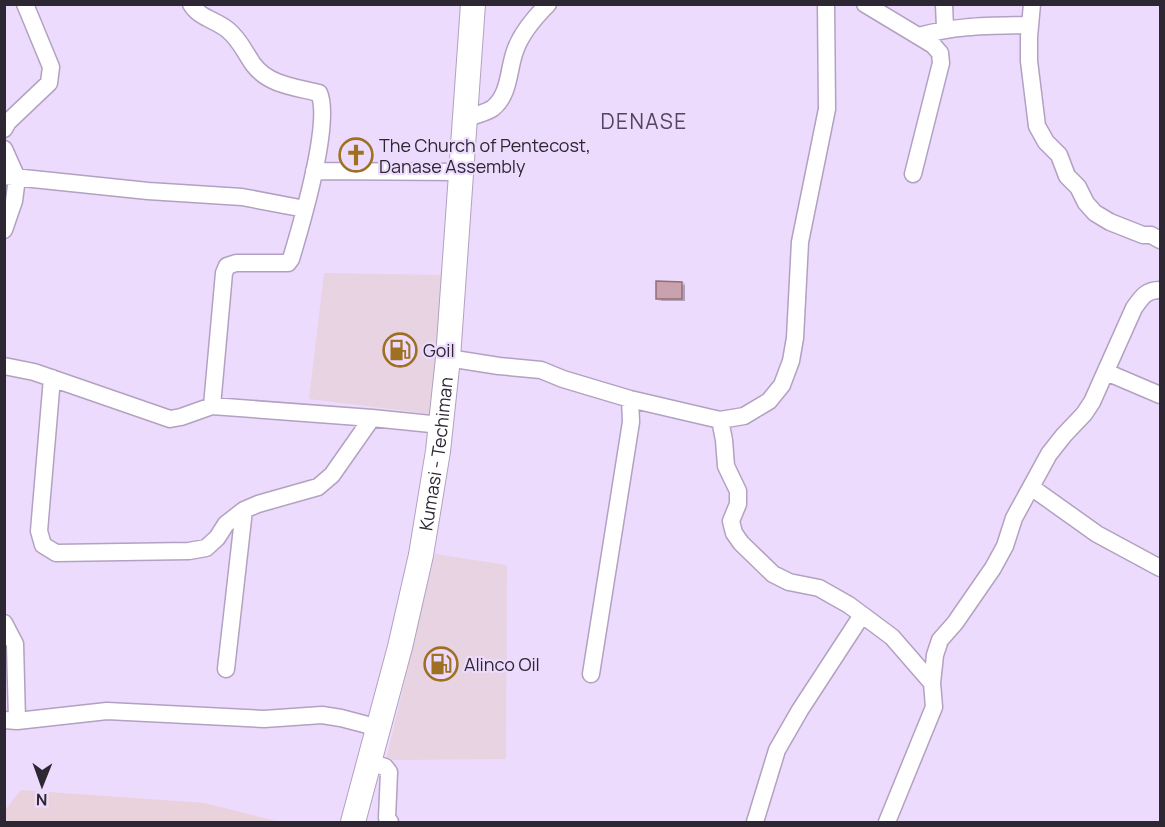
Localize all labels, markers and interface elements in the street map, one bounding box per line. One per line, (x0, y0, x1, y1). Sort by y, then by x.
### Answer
district label: DENASE (600, 107, 688, 135)
place label: The Church of Pentecost, Danase Assembly (379, 133, 591, 178)
church icon: The Church of Pentecost, Danase Assembly (338, 137, 374, 173)
fuel station icon: Goil (382, 332, 418, 368)
place label: Goil (423, 338, 455, 362)
street label: Kumasi - Techiman (413, 376, 458, 532)
fuel station icon: Alinco Oil (423, 646, 459, 682)
place label: Alinco Oil (464, 652, 540, 676)
north arrow (12, 755, 72, 815)
text: N (36, 789, 48, 811)

